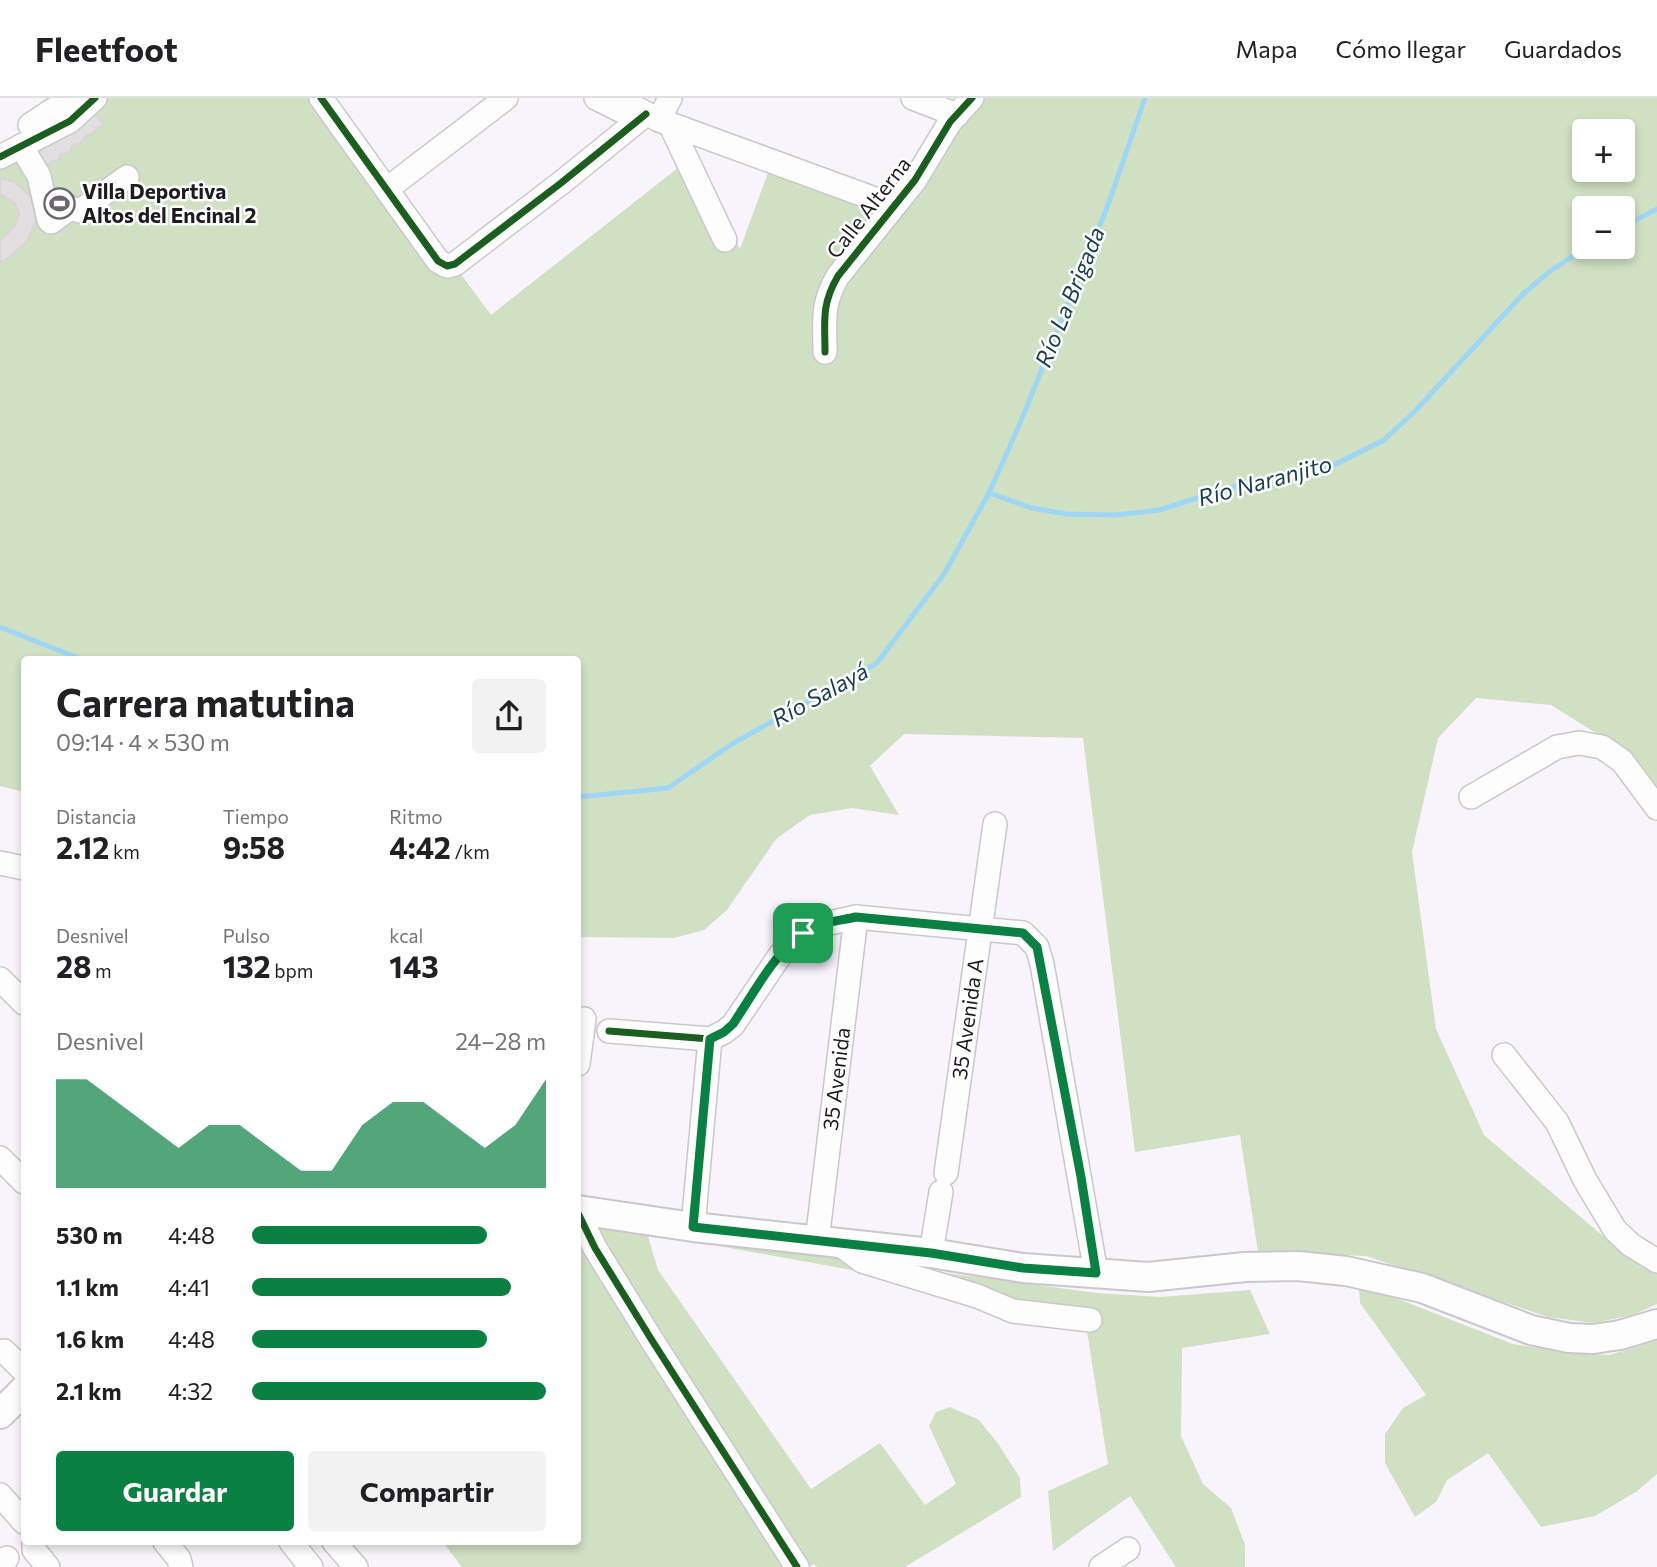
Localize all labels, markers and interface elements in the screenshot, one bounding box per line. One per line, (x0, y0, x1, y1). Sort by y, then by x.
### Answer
text: Fleetfoot (35, 28, 178, 69)
text: Mapa (1235, 34, 1298, 63)
text: Cómo llegar (1336, 34, 1466, 63)
text: Guardados (1504, 34, 1622, 63)
map controls (1572, 119, 1635, 259)
button: + (1572, 119, 1635, 182)
street label: Calle Alterna (820, 151, 915, 263)
place label: Villa Deportiva Altos del Encinal 2 (82, 178, 256, 227)
sports icon: Villa Deportiva Altos del Encinal 2 (42, 187, 76, 221)
button: − (1572, 196, 1635, 259)
water label: Río La Brigada (1028, 222, 1110, 371)
water label: Río Naranjito (1195, 449, 1335, 511)
water label: Río Salayá (766, 656, 874, 732)
text: Carrera matutina (56, 678, 355, 725)
button: share (472, 679, 546, 753)
text: 09:14 · 4 × 530 m (56, 728, 230, 756)
text: Distancia (56, 805, 136, 828)
text: Tiempo (223, 805, 289, 828)
text: Ritmo (389, 805, 443, 828)
text: 2.12 (56, 828, 109, 865)
text: 9:58 (223, 828, 285, 865)
text: 4:42 (389, 828, 451, 865)
text: km (109, 840, 140, 863)
text: /km (451, 840, 490, 863)
pin (773, 903, 833, 963)
icon: arrive (784, 914, 822, 952)
text: Desnivel (56, 924, 129, 947)
text: Pulso (223, 924, 270, 947)
text: kcal (389, 924, 423, 947)
text: 28 (56, 947, 91, 984)
text: 132 (223, 947, 271, 984)
text: 143 (389, 947, 439, 984)
street label: 35 Avenida A (946, 956, 987, 1081)
text: m (91, 959, 112, 982)
text: bpm (271, 959, 313, 982)
street label: 35 Avenida (817, 1026, 854, 1132)
text: Desnivel (56, 1027, 144, 1055)
text: 24–28 m (455, 1027, 546, 1055)
text: 530 m (56, 1221, 123, 1249)
text: 4:48 (168, 1221, 215, 1249)
text: 1.1 km (56, 1273, 119, 1301)
text: 4:41 (168, 1273, 210, 1301)
text: 1.6 km (56, 1325, 124, 1353)
text: 4:48 (168, 1325, 215, 1353)
text: 2.1 km (56, 1377, 122, 1405)
text: 4:32 (168, 1377, 213, 1405)
button: Guardar (56, 1451, 294, 1531)
button: Compartir (308, 1451, 546, 1531)

